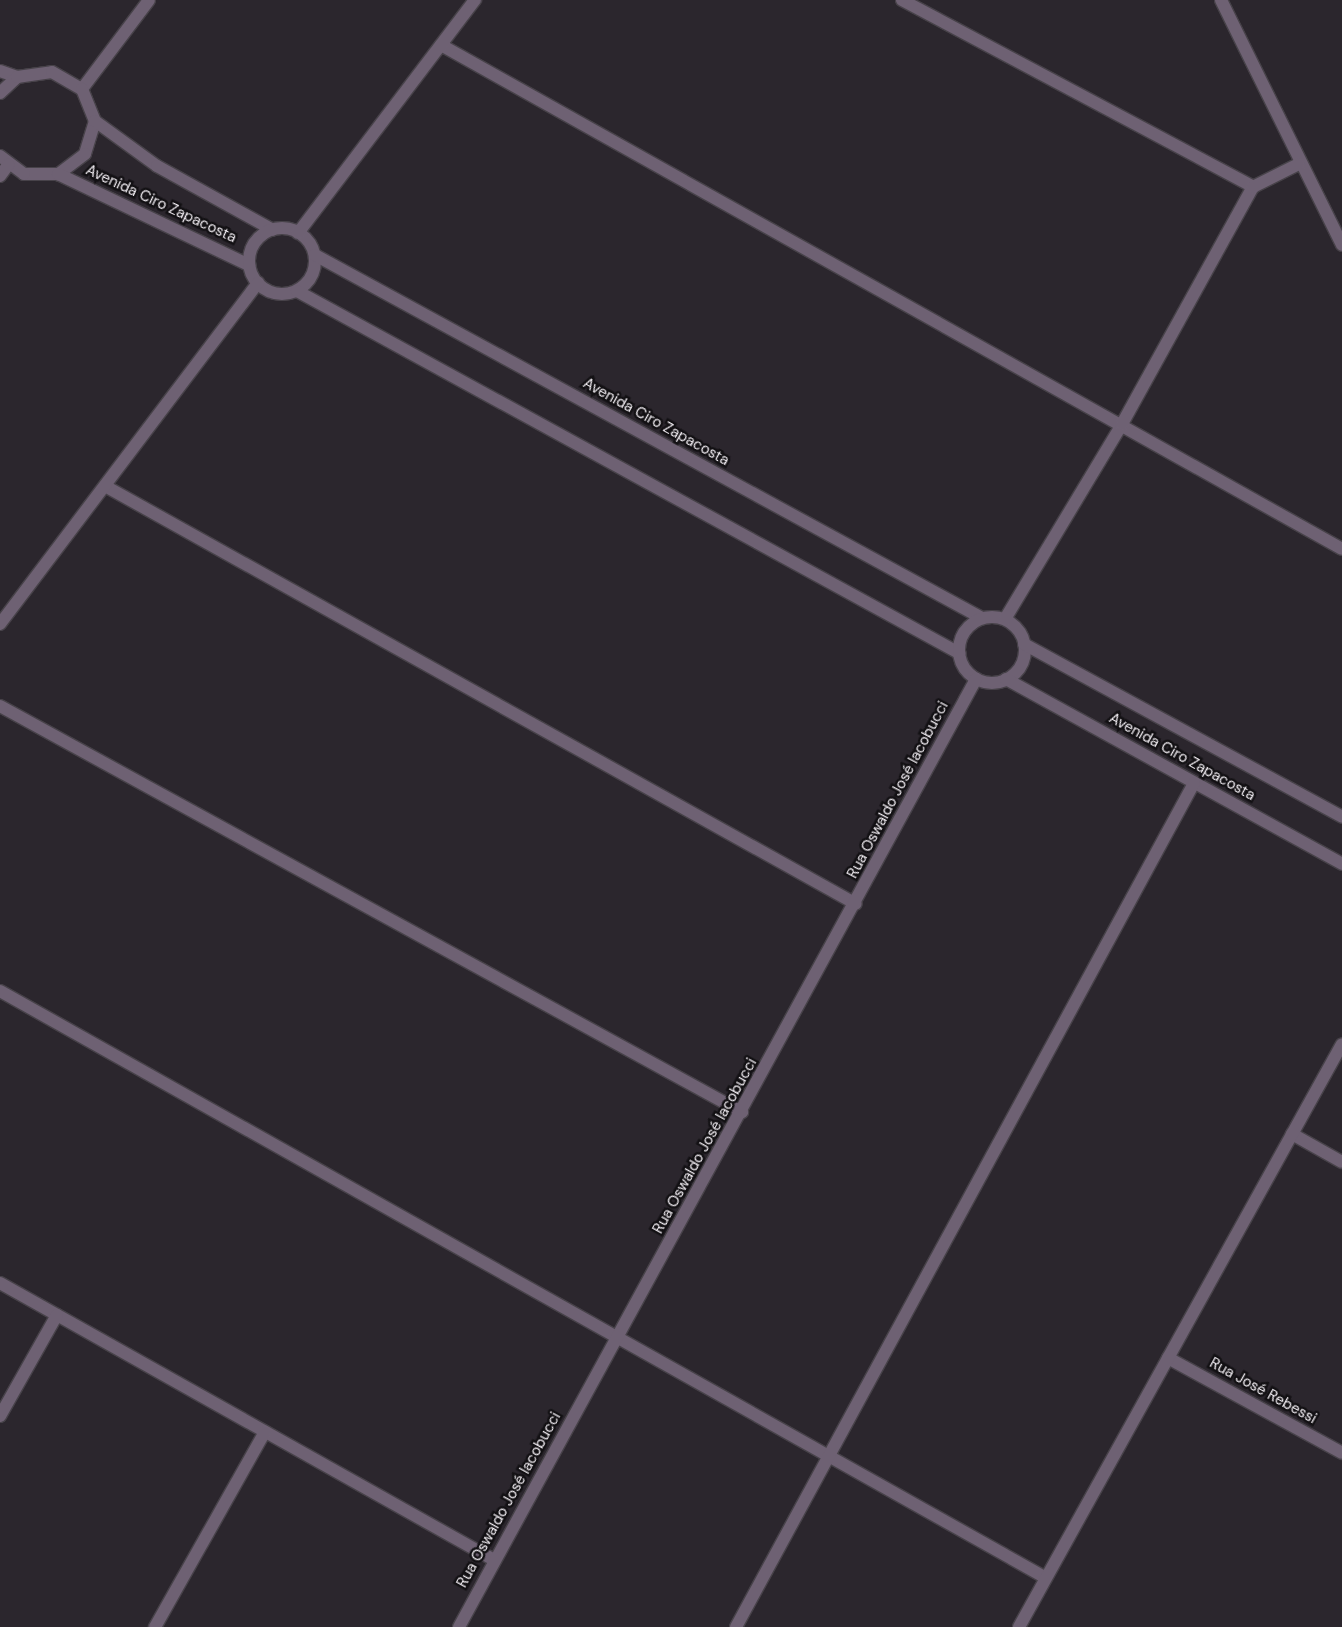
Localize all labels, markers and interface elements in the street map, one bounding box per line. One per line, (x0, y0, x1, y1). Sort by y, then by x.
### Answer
street label: Avenida Ciro Zapacosta (83, 161, 239, 247)
street label: Avenida Ciro Zapacosta (580, 374, 732, 470)
street label: Rua Oswaldo José Iacobucci (844, 698, 952, 882)
street label: Avenida Ciro Zapacosta (1106, 709, 1258, 805)
street label: Rua Oswaldo José Iacobucci (649, 1055, 761, 1237)
street label: Rua José Rebessi (1206, 1354, 1320, 1428)
street label: Rua Oswaldo José Iacobucci (453, 1409, 565, 1591)

